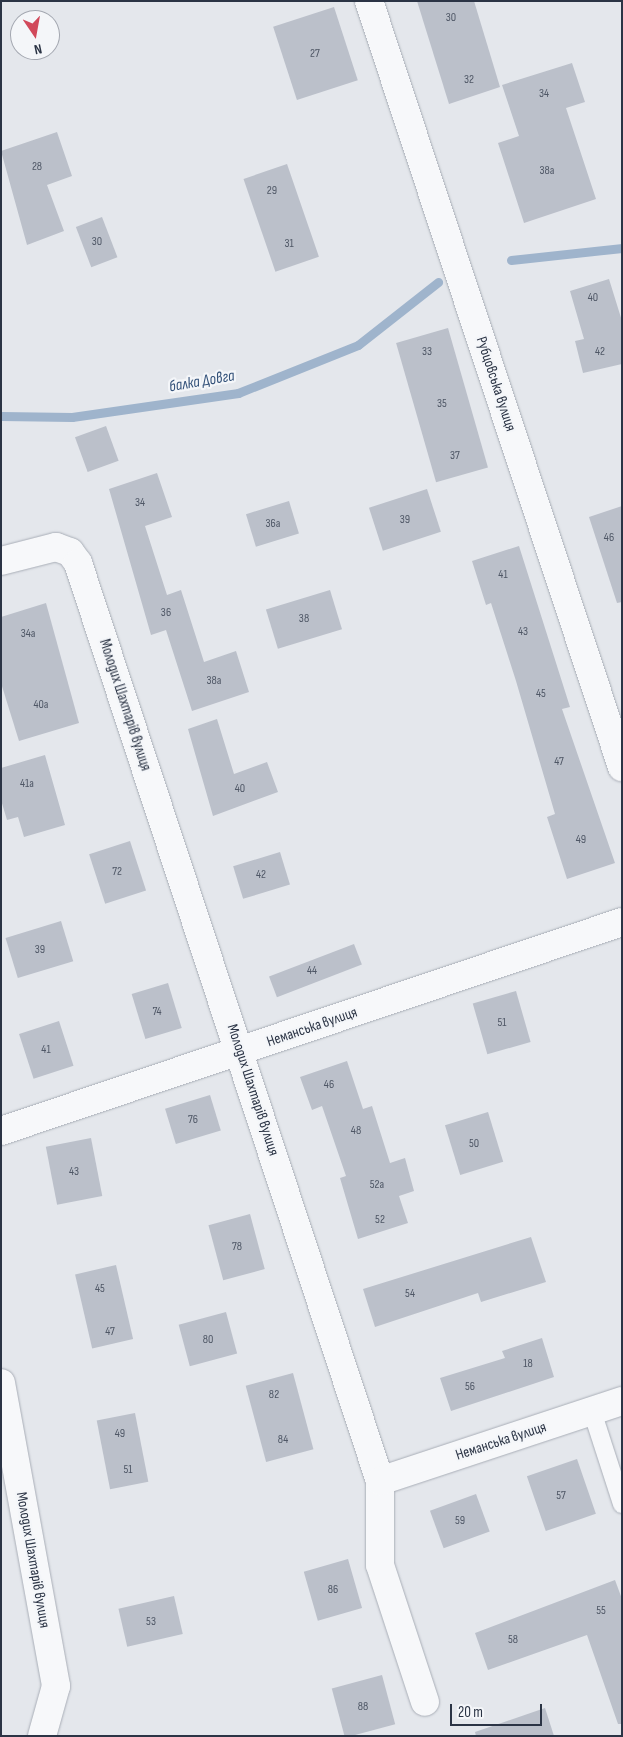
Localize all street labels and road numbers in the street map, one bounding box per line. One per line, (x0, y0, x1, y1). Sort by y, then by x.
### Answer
street label: Рубцовська вулиця (472, 334, 520, 434)
street label: Молодих Шахтарів вулиця (95, 637, 155, 773)
street label: Неманська вулиця (264, 1003, 360, 1051)
street label: Молодих Шахтарів вулиця (223, 1022, 283, 1158)
street label: Неманська вулиця (453, 1418, 549, 1464)
street label: Молодих Шахтарів вулиця (12, 1491, 54, 1629)

